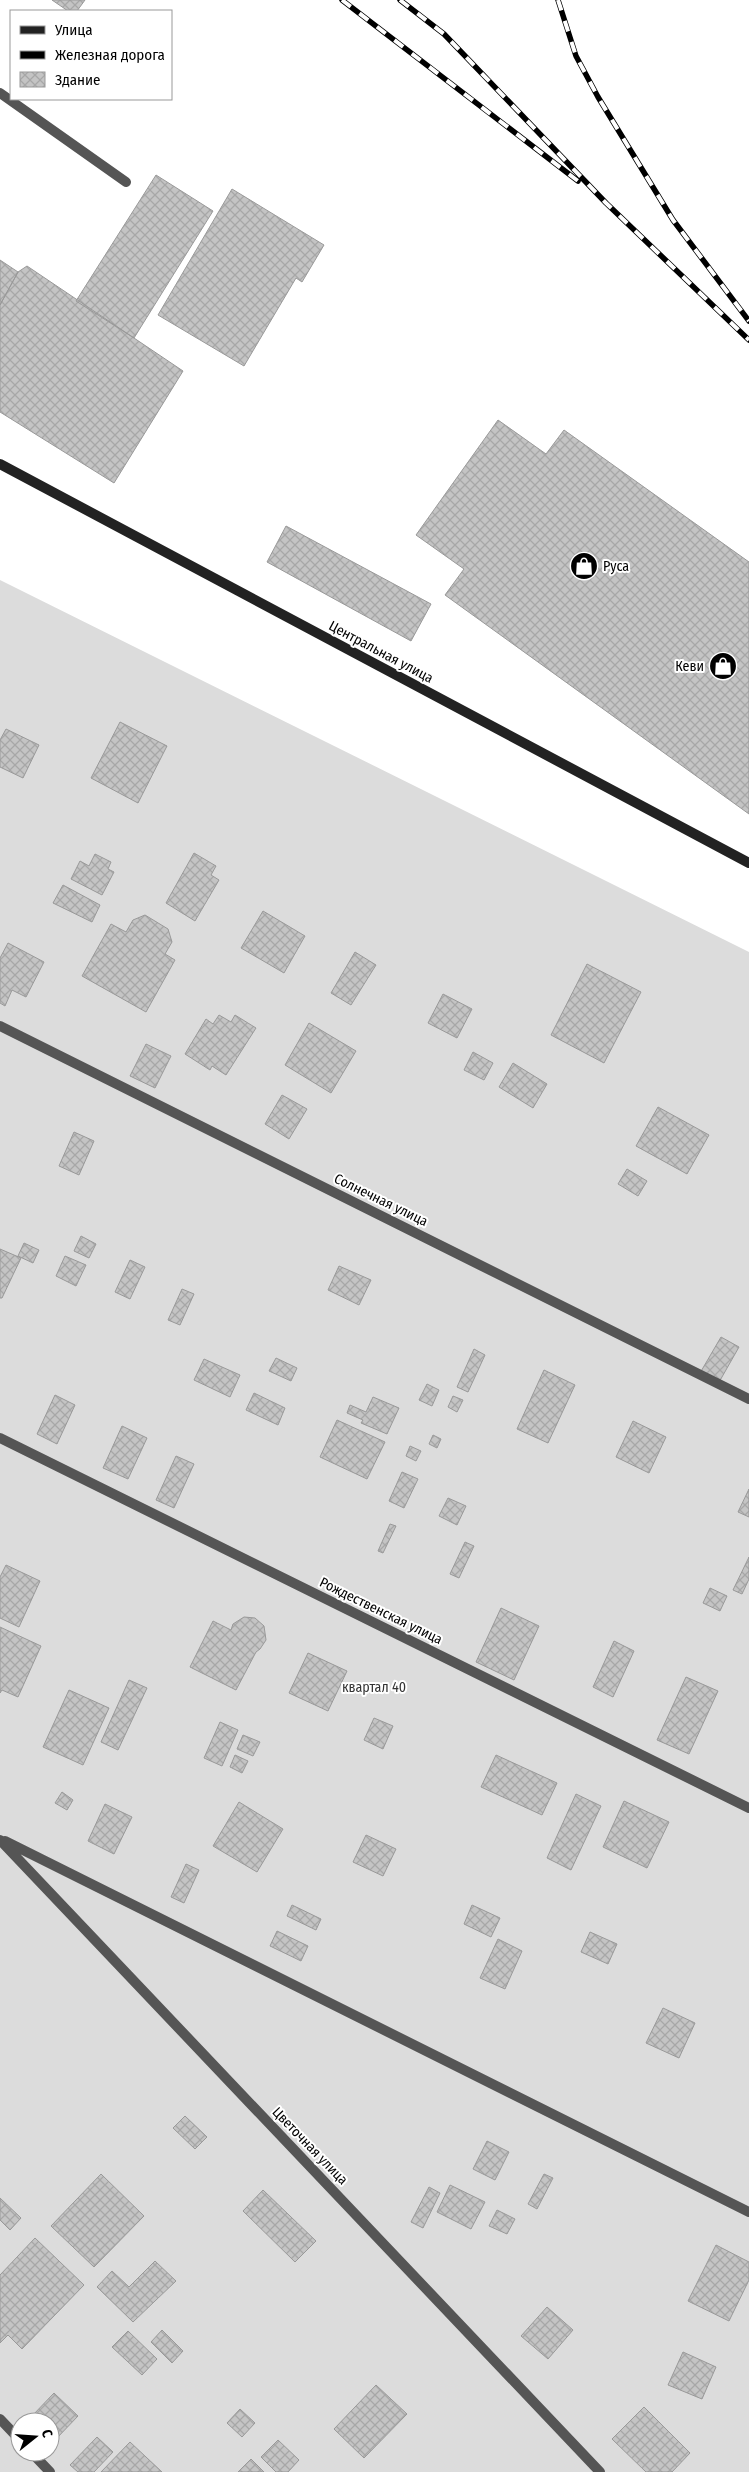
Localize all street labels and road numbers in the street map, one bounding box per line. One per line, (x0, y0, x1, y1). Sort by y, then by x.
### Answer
street label: Центральная улица (326, 617, 436, 687)
street label: Солнечная улица (331, 1170, 431, 1230)
street label: Рождественская улица (317, 1574, 445, 1648)
street label: Цветочная улица (269, 2104, 351, 2188)

